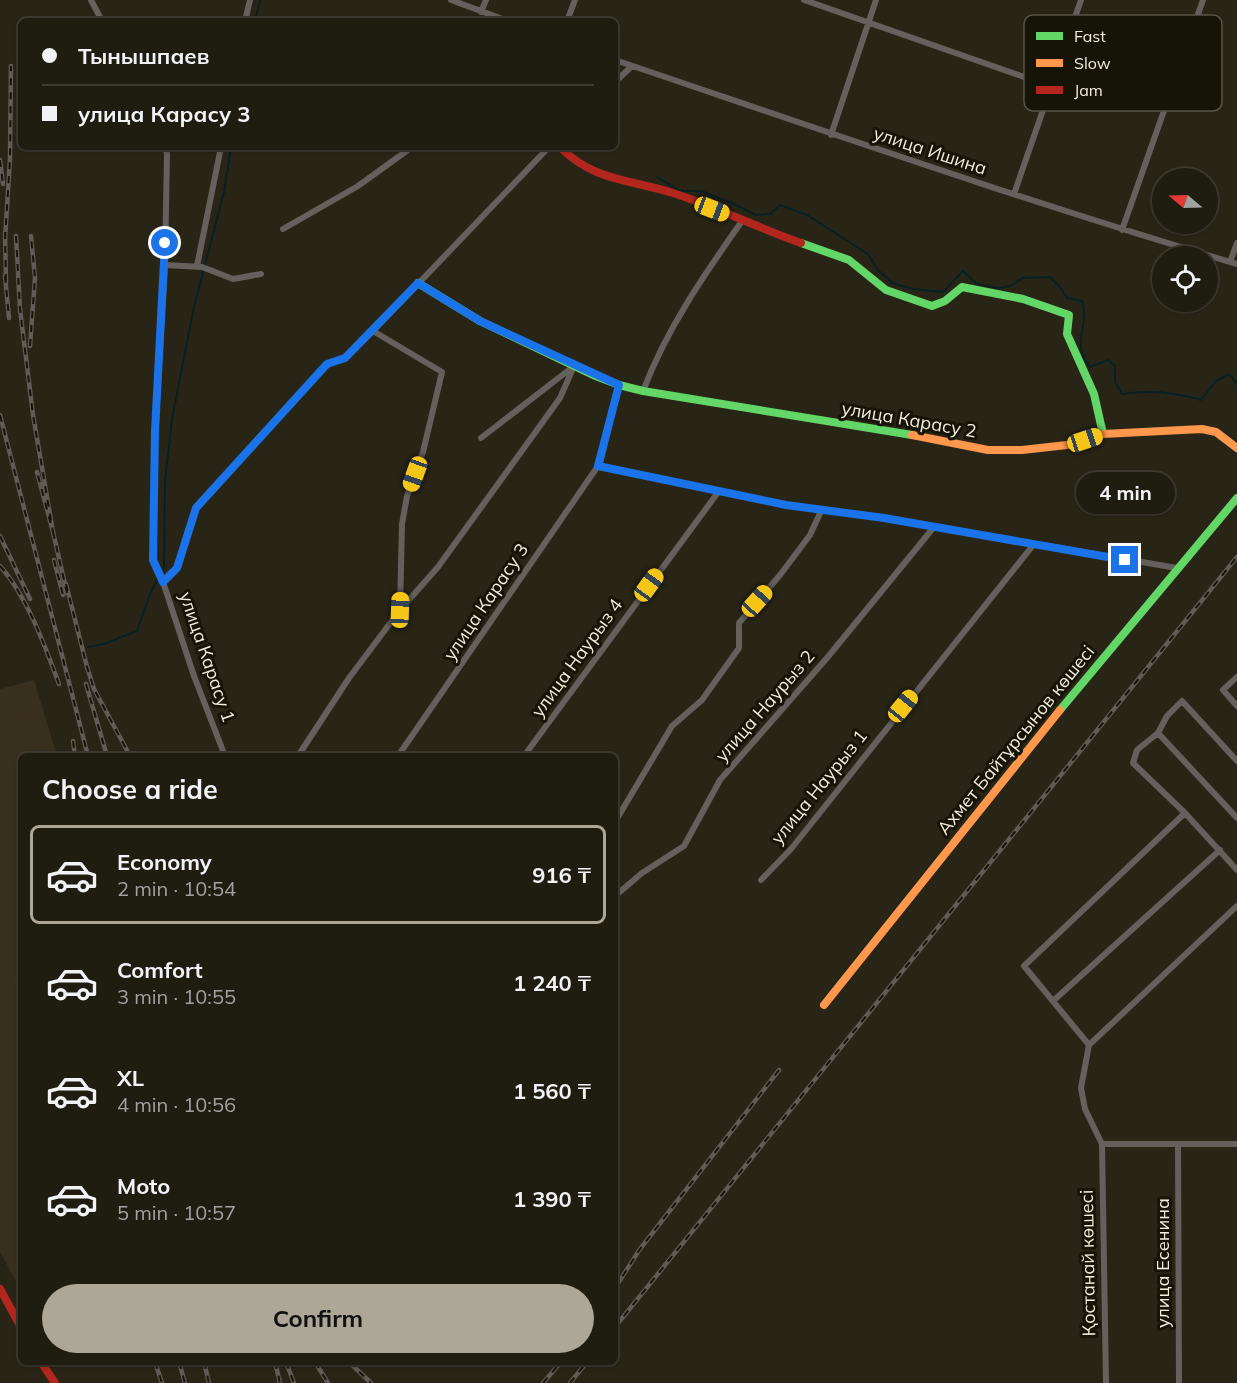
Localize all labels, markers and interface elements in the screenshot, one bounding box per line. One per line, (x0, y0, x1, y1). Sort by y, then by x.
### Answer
legend (1024, 15, 1222, 111)
text: Fast (1074, 26, 1106, 46)
text: Тынышпаев (78, 42, 209, 70)
text: Slow (1074, 53, 1111, 73)
text: Jam (1074, 80, 1103, 100)
text: улица Карасу 3 (78, 100, 250, 128)
street label: улица Ишина (871, 121, 990, 180)
north arrow (1152, 168, 1218, 234)
map controls (1152, 168, 1218, 312)
car (692, 194, 732, 224)
route start (151, 229, 178, 256)
button: locate (1152, 246, 1218, 312)
street label: улица Карасу 2 (840, 396, 978, 443)
car (1065, 426, 1105, 454)
car (400, 454, 430, 494)
callout: 4 min (1076, 473, 1174, 515)
text: 4 min (1099, 480, 1152, 505)
street label: улица Карасу 3 (438, 539, 533, 665)
route end (1111, 546, 1138, 573)
car (631, 565, 667, 605)
car (738, 582, 776, 620)
street label: улица Карасу 1 (174, 589, 241, 725)
car (390, 592, 410, 628)
street label: улица Наурыз 4 (526, 594, 627, 721)
street label: Ахмет Байтұрсынов көшесі (932, 640, 1099, 839)
street label: улица Наурыз 2 (710, 645, 819, 766)
car (885, 686, 921, 726)
street label: улица Наурыз 1 (765, 725, 872, 849)
text: Choose a ride (42, 772, 218, 806)
icon: car (45, 848, 99, 902)
text: Economy (117, 848, 212, 876)
text: 916 ₸ (532, 861, 591, 889)
text: 2 min · 10:54 (117, 876, 236, 901)
icon: car (45, 956, 99, 1010)
text: Comfort (117, 956, 203, 984)
text: 1 240 ₸ (513, 969, 591, 997)
text: 3 min · 10:55 (117, 984, 236, 1009)
icon: car (45, 1064, 99, 1118)
text: XL (117, 1064, 144, 1092)
text: 1 560 ₸ (513, 1077, 591, 1105)
text: 4 min · 10:56 (117, 1092, 236, 1117)
icon: car (45, 1172, 99, 1226)
text: Moto (117, 1172, 170, 1200)
text: 1 390 ₸ (513, 1185, 591, 1213)
street label: Қостанай көшесі (1075, 1190, 1100, 1336)
street label: улица Есенина (1151, 1198, 1174, 1328)
text: 5 min · 10:57 (117, 1200, 236, 1225)
button: Confirm (42, 1284, 594, 1353)

